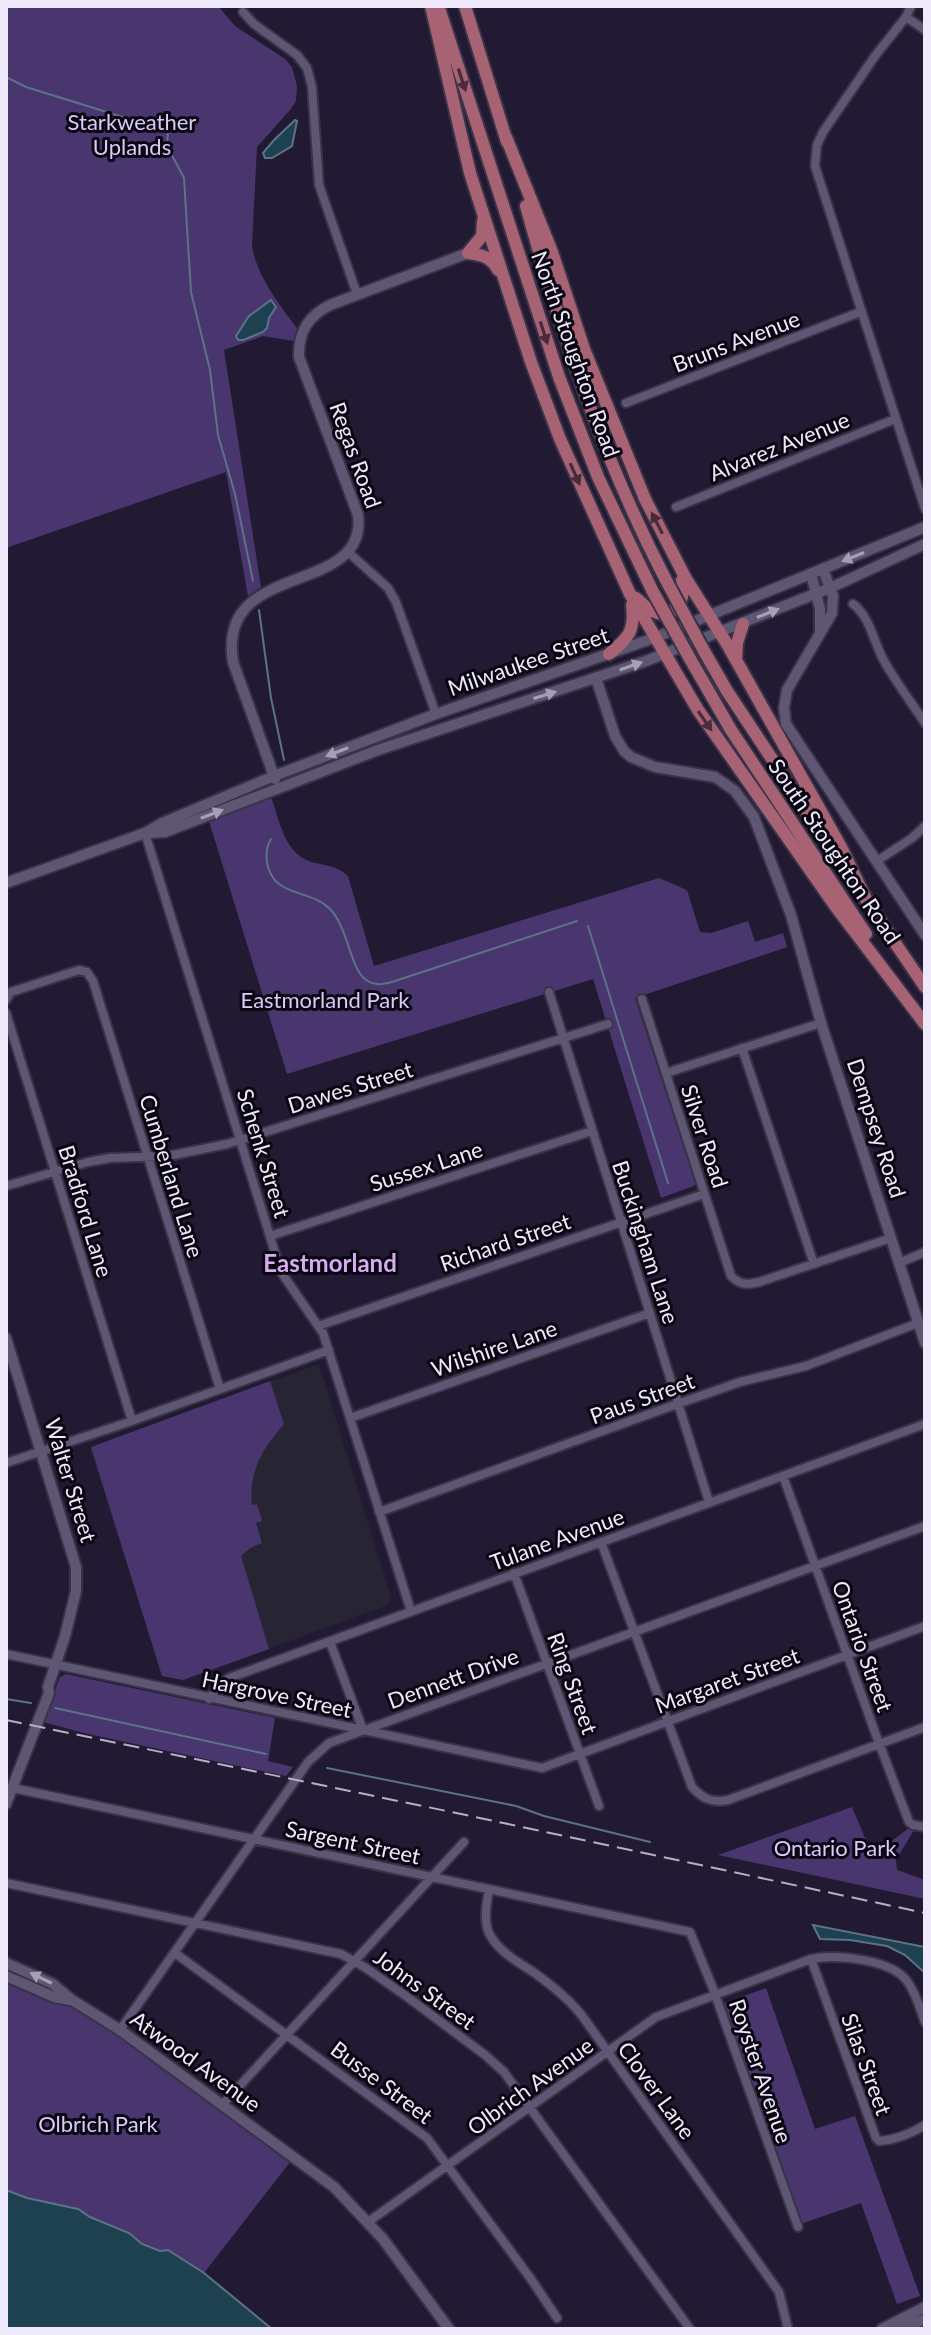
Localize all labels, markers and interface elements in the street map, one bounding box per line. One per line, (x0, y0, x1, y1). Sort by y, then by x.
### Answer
one-way arrow (456, 68, 469, 92)
park label: Starkweather Uplands (68, 108, 196, 160)
street label: North Stoughton Road (526, 247, 626, 461)
street label: Bruns Avenue (669, 304, 803, 378)
one-way arrow (539, 322, 551, 346)
street label: Regas Road (324, 398, 388, 512)
street label: Alvarez Avenue (705, 406, 853, 486)
one-way arrow (568, 462, 581, 485)
one-way arrow (650, 512, 663, 535)
one-way arrow (841, 551, 865, 564)
one-way arrow (756, 607, 780, 620)
street label: Milwaukee Street (444, 621, 612, 701)
one-way arrow (619, 660, 643, 672)
one-way arrow (533, 688, 557, 700)
one-way arrow (697, 710, 712, 731)
one-way arrow (325, 746, 349, 759)
street label: South Stoughton Road (763, 754, 907, 948)
one-way arrow (200, 807, 224, 820)
park label: Eastmorland Park (241, 986, 410, 1013)
street label: Dawes Street (284, 1055, 416, 1119)
street label: Dempsey Road (842, 1055, 912, 1201)
street label: Silver Road (676, 1081, 734, 1191)
street label: Schenk Street (232, 1085, 296, 1221)
street label: Cumberland Lane (134, 1091, 210, 1261)
street label: Sussex Lane (366, 1135, 486, 1197)
street label: Bradford Lane (53, 1142, 119, 1280)
street label: Buckingham Lane (607, 1157, 685, 1327)
street label: Richard Street (436, 1207, 574, 1277)
district label: Eastmorland (263, 1248, 397, 1277)
street label: Wilshire Lane (428, 1314, 560, 1382)
street label: Paus Street (586, 1367, 698, 1429)
street label: Walter Street (39, 1415, 103, 1545)
street label: Tulane Avenue (486, 1502, 628, 1576)
street label: Ontario Street (827, 1577, 899, 1715)
street label: Ring Street (542, 1628, 604, 1738)
street label: Margaret Street (651, 1641, 803, 1719)
street label: Dennett Drive (384, 1642, 522, 1714)
street label: Hargrove Street (200, 1665, 355, 1723)
street label: Sargent Street (283, 1815, 423, 1869)
park label: Ontario Park (774, 1834, 897, 1861)
street label: Johns Street (369, 1943, 481, 2035)
one-way arrow (30, 1972, 53, 1985)
street label: Royster Avenue (724, 1995, 798, 2147)
street label: Atwood Avenue (126, 2005, 266, 2117)
street label: Silas Street (836, 2009, 898, 2119)
street label: Olbrich Avenue (462, 2031, 598, 2141)
street label: Busse Street (326, 2035, 438, 2129)
street label: Clover Lane (613, 2036, 701, 2144)
park label: Olbrich Park (38, 2110, 159, 2137)

